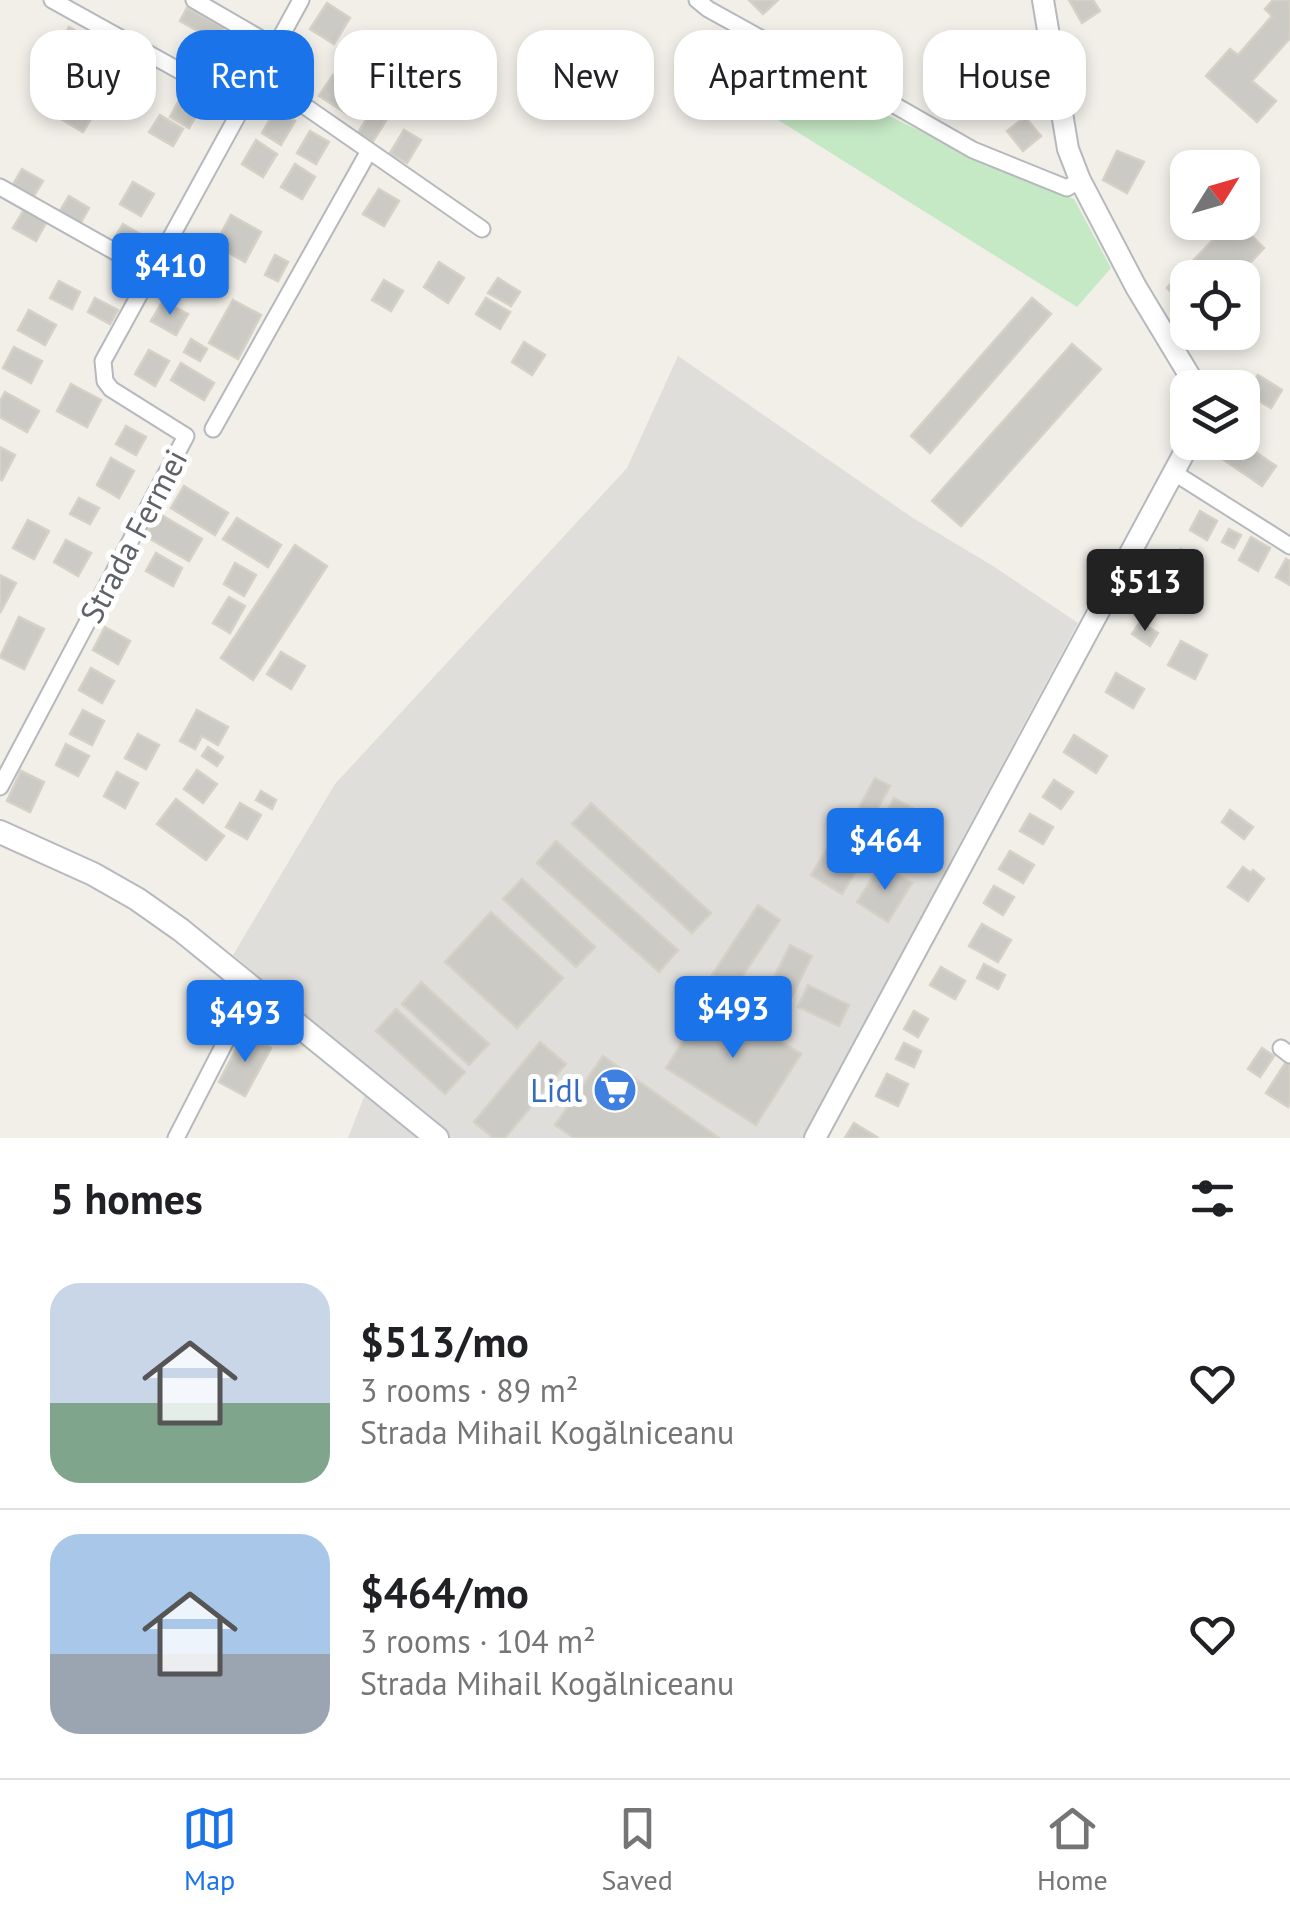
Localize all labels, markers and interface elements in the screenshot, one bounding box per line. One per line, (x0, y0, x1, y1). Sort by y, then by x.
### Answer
chip: Buy (30, 30, 156, 120)
chip: Rent (176, 30, 314, 120)
chip: Filters (334, 30, 497, 120)
chip: New (517, 30, 654, 120)
chip: Apartment (674, 30, 903, 120)
chip: House (923, 30, 1086, 120)
north arrow (1170, 150, 1260, 240)
map controls (1170, 150, 1260, 460)
pin: $410 (111, 233, 229, 318)
text: $410 (134, 244, 206, 286)
button: locate (1170, 260, 1260, 350)
button: layers (1170, 370, 1260, 460)
street label: Strada Fermei (70, 442, 196, 630)
pin: $513 (1086, 549, 1204, 634)
text: $513 (1109, 560, 1181, 602)
pin: $464 (826, 808, 944, 893)
text: $464 (849, 819, 921, 861)
pin: $493 (674, 976, 792, 1061)
pin: $493 (186, 980, 304, 1065)
text: $493 (697, 987, 769, 1029)
text: $493 (209, 991, 281, 1033)
supermarket icon: Lidl (592, 1067, 638, 1113)
place label: Lidl (530, 1069, 583, 1111)
text: 5 homes (50, 1171, 203, 1226)
icon: filters (1185, 1171, 1240, 1226)
text: $513/mo (360, 1314, 529, 1369)
icon: home (130, 1323, 250, 1443)
icon: heart (1185, 1356, 1240, 1411)
text: 3 rooms · 89 m² (360, 1369, 578, 1411)
text: Strada Mihail Kogălniceanu (360, 1411, 734, 1453)
text: $464/mo (360, 1565, 529, 1620)
icon: home (130, 1574, 250, 1694)
icon: heart (1185, 1607, 1240, 1662)
text: 3 rooms · 104 m² (360, 1620, 596, 1662)
text: Strada Mihail Kogălniceanu (360, 1662, 734, 1704)
tab: Map (182, 1801, 237, 1898)
tab: Saved (601, 1801, 673, 1898)
tab: Home (1037, 1801, 1108, 1898)

